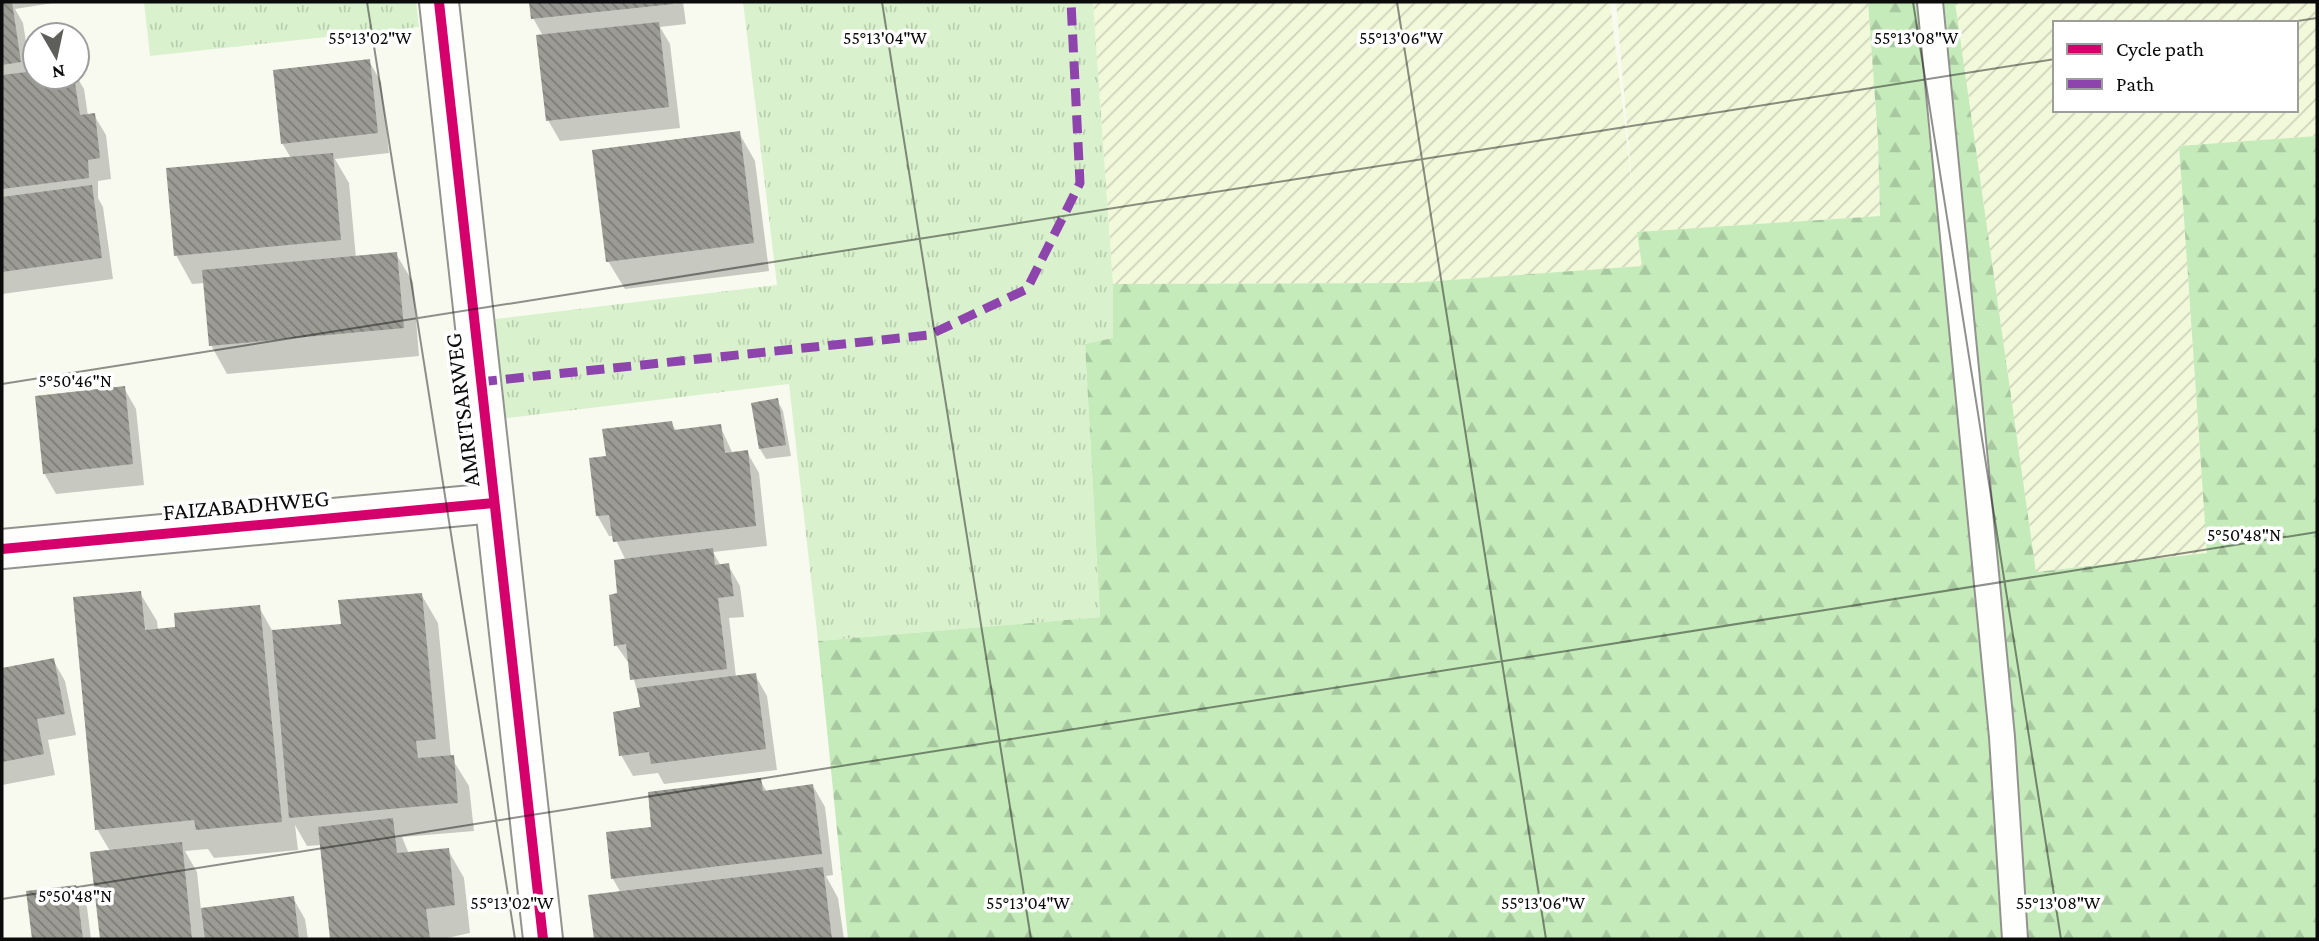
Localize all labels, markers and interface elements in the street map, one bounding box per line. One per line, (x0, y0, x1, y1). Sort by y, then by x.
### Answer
north arrow (21, 21, 91, 91)
legend (2053, 21, 2298, 112)
text: 55°13'02"W (328, 28, 412, 48)
text: 55°13'04"W (843, 28, 927, 48)
text: 55°13'06"W (1359, 28, 1444, 48)
text: 55°13'08"W (1874, 28, 1959, 48)
text: Cycle path (2116, 37, 2204, 61)
text: N (50, 61, 67, 84)
text: Path (2116, 72, 2154, 96)
street label: AMRITSARWEG (439, 331, 484, 489)
text: 5°50'46"N (38, 371, 112, 391)
street label: FAIZABADHWEG (162, 484, 330, 525)
text: 5°50'48"N (2207, 525, 2281, 545)
text: 5°50'48"N (38, 886, 112, 906)
text: 55°13'02"W (470, 893, 554, 913)
text: 55°13'04"W (986, 893, 1070, 913)
text: 55°13'06"W (1501, 893, 1586, 913)
text: 55°13'08"W (2016, 893, 2101, 913)

